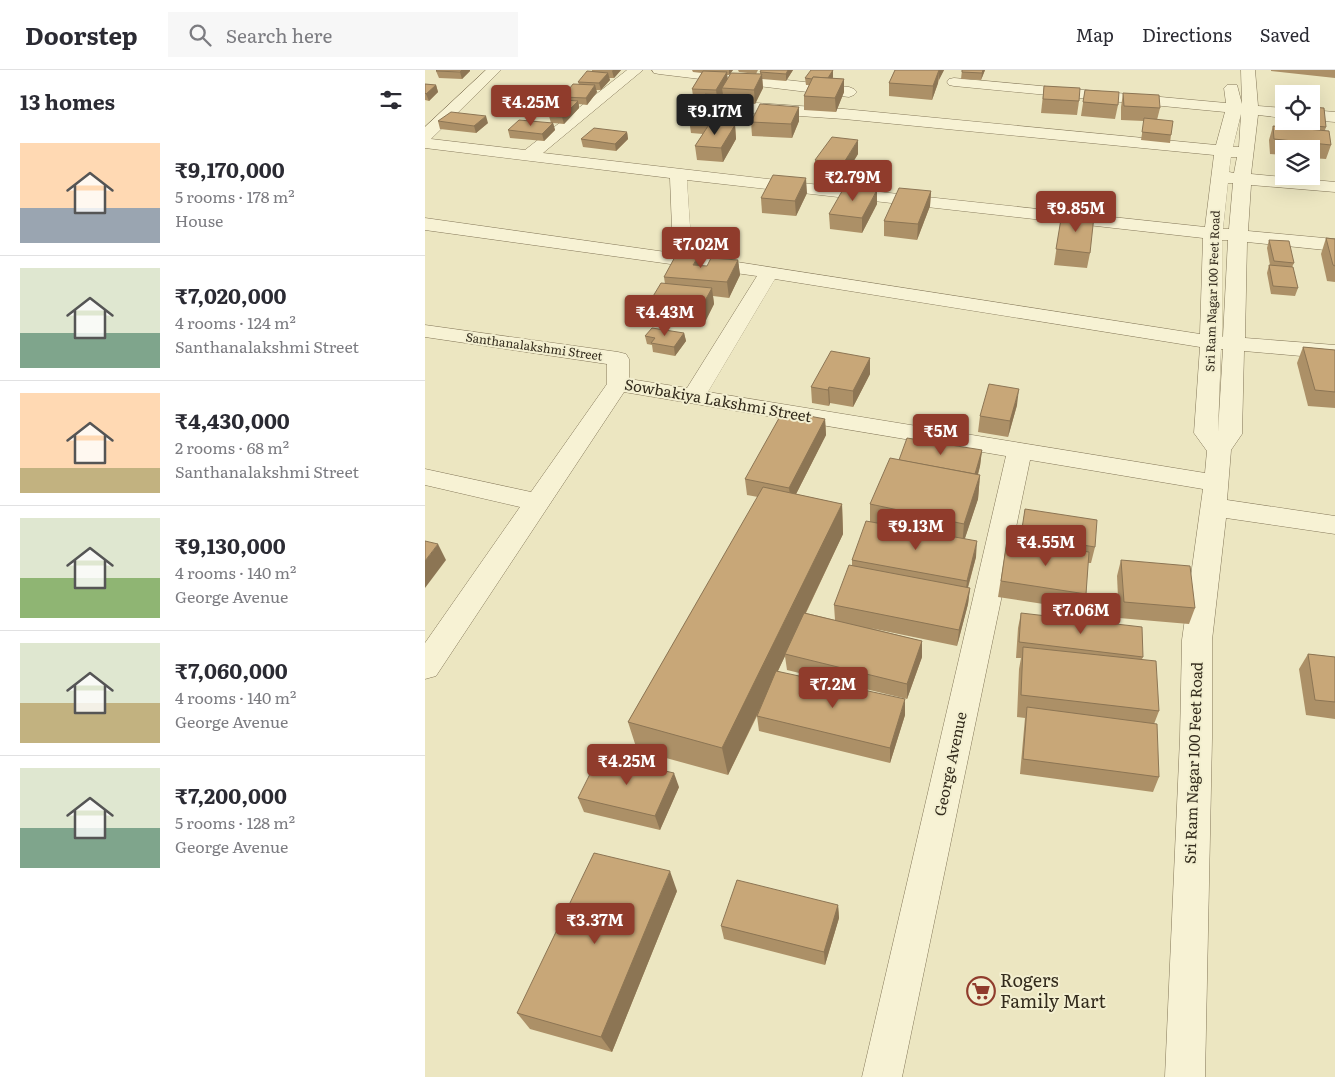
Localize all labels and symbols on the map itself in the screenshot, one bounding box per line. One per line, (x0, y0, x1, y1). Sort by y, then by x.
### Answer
pin: ₹4.25M (490, 85, 572, 127)
pin: ₹9.17M (674, 93, 756, 136)
pin: ₹2.79M (812, 160, 894, 202)
pin: ₹9.85M (1035, 190, 1117, 233)
street label: Sri Ram Nagar 100 Feet Road (1200, 209, 1224, 372)
pin: ₹7.02M (660, 226, 742, 269)
pin: ₹4.43M (624, 294, 706, 337)
street label: Santhanalakshmi Street (465, 327, 604, 365)
street label: Sowbakiya Lakshmi Street (623, 372, 814, 427)
pin: ₹5M (917, 414, 965, 456)
pin: ₹9.13M (875, 508, 957, 551)
pin: ₹4.55M (1005, 524, 1087, 567)
pin: ₹7.06M (1040, 592, 1122, 635)
street label: Sri Ram Nagar 100 Feet Road (1177, 662, 1208, 864)
pin: ₹7.2M (798, 666, 868, 709)
street label: George Avenue (927, 709, 972, 818)
pin: ₹4.25M (586, 744, 668, 786)
pin: ₹3.37M (554, 902, 636, 945)
place label: Rogers Family Mart (1000, 966, 1106, 1014)
supermarket icon: Rogers Family Mart (966, 976, 996, 1006)

